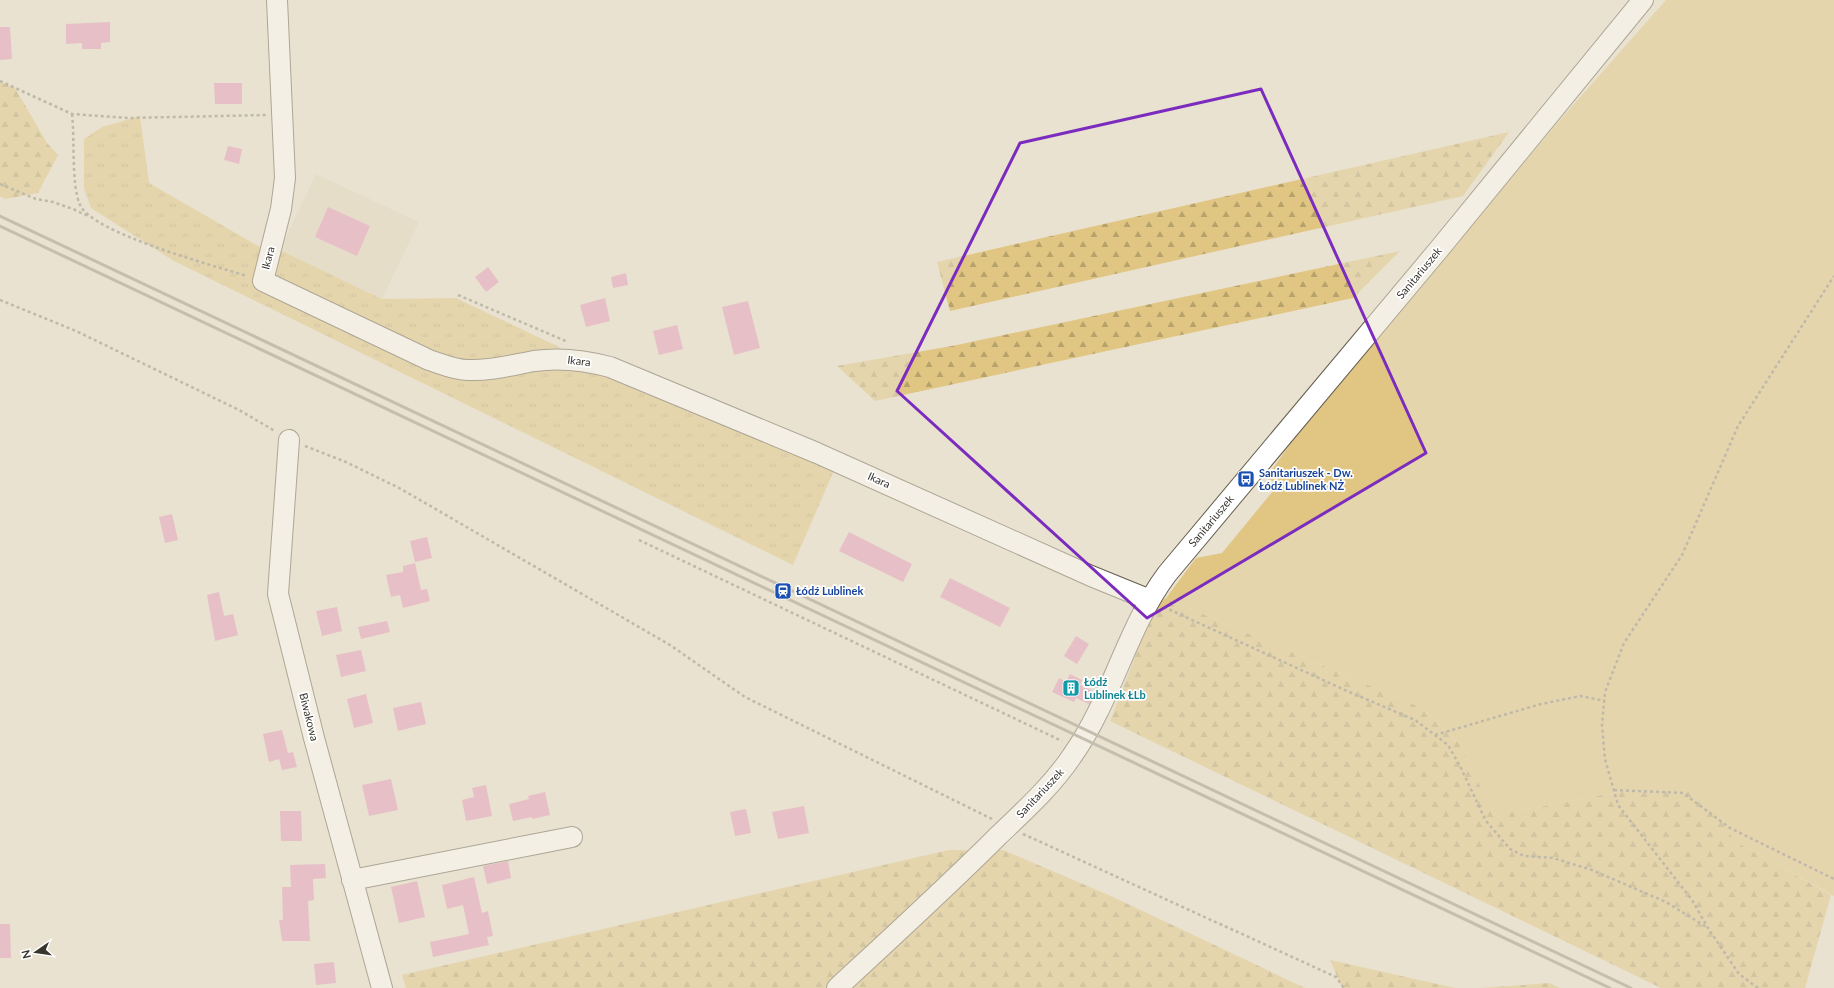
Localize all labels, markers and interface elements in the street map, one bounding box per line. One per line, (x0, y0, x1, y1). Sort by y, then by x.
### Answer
street label: Sanitariuszek (1393, 244, 1444, 301)
street label: Ikara (258, 245, 277, 271)
street label: Ikara (567, 353, 591, 368)
place label: Sanitariuszek - Dw. Łódź Lublinek NŻ (1259, 466, 1353, 492)
street label: Ikara (866, 469, 893, 490)
bus stop icon: Sanitariuszek - Dw. Łódź Lublinek NŻ (1236, 469, 1256, 489)
street label: Sanitariuszek (1185, 492, 1236, 549)
station icon: Łódź Lublinek (773, 581, 793, 601)
place label: Łódź Lublinek (796, 584, 863, 597)
place label: Łódź Lublinek ŁLb (1084, 675, 1146, 701)
building icon: Łódź Lublinek ŁLb (1061, 678, 1081, 698)
street label: Biwakowa (297, 691, 322, 742)
street label: Sanitariuszek (1013, 765, 1066, 820)
north arrow (16, 932, 56, 972)
text: N (18, 949, 33, 960)

